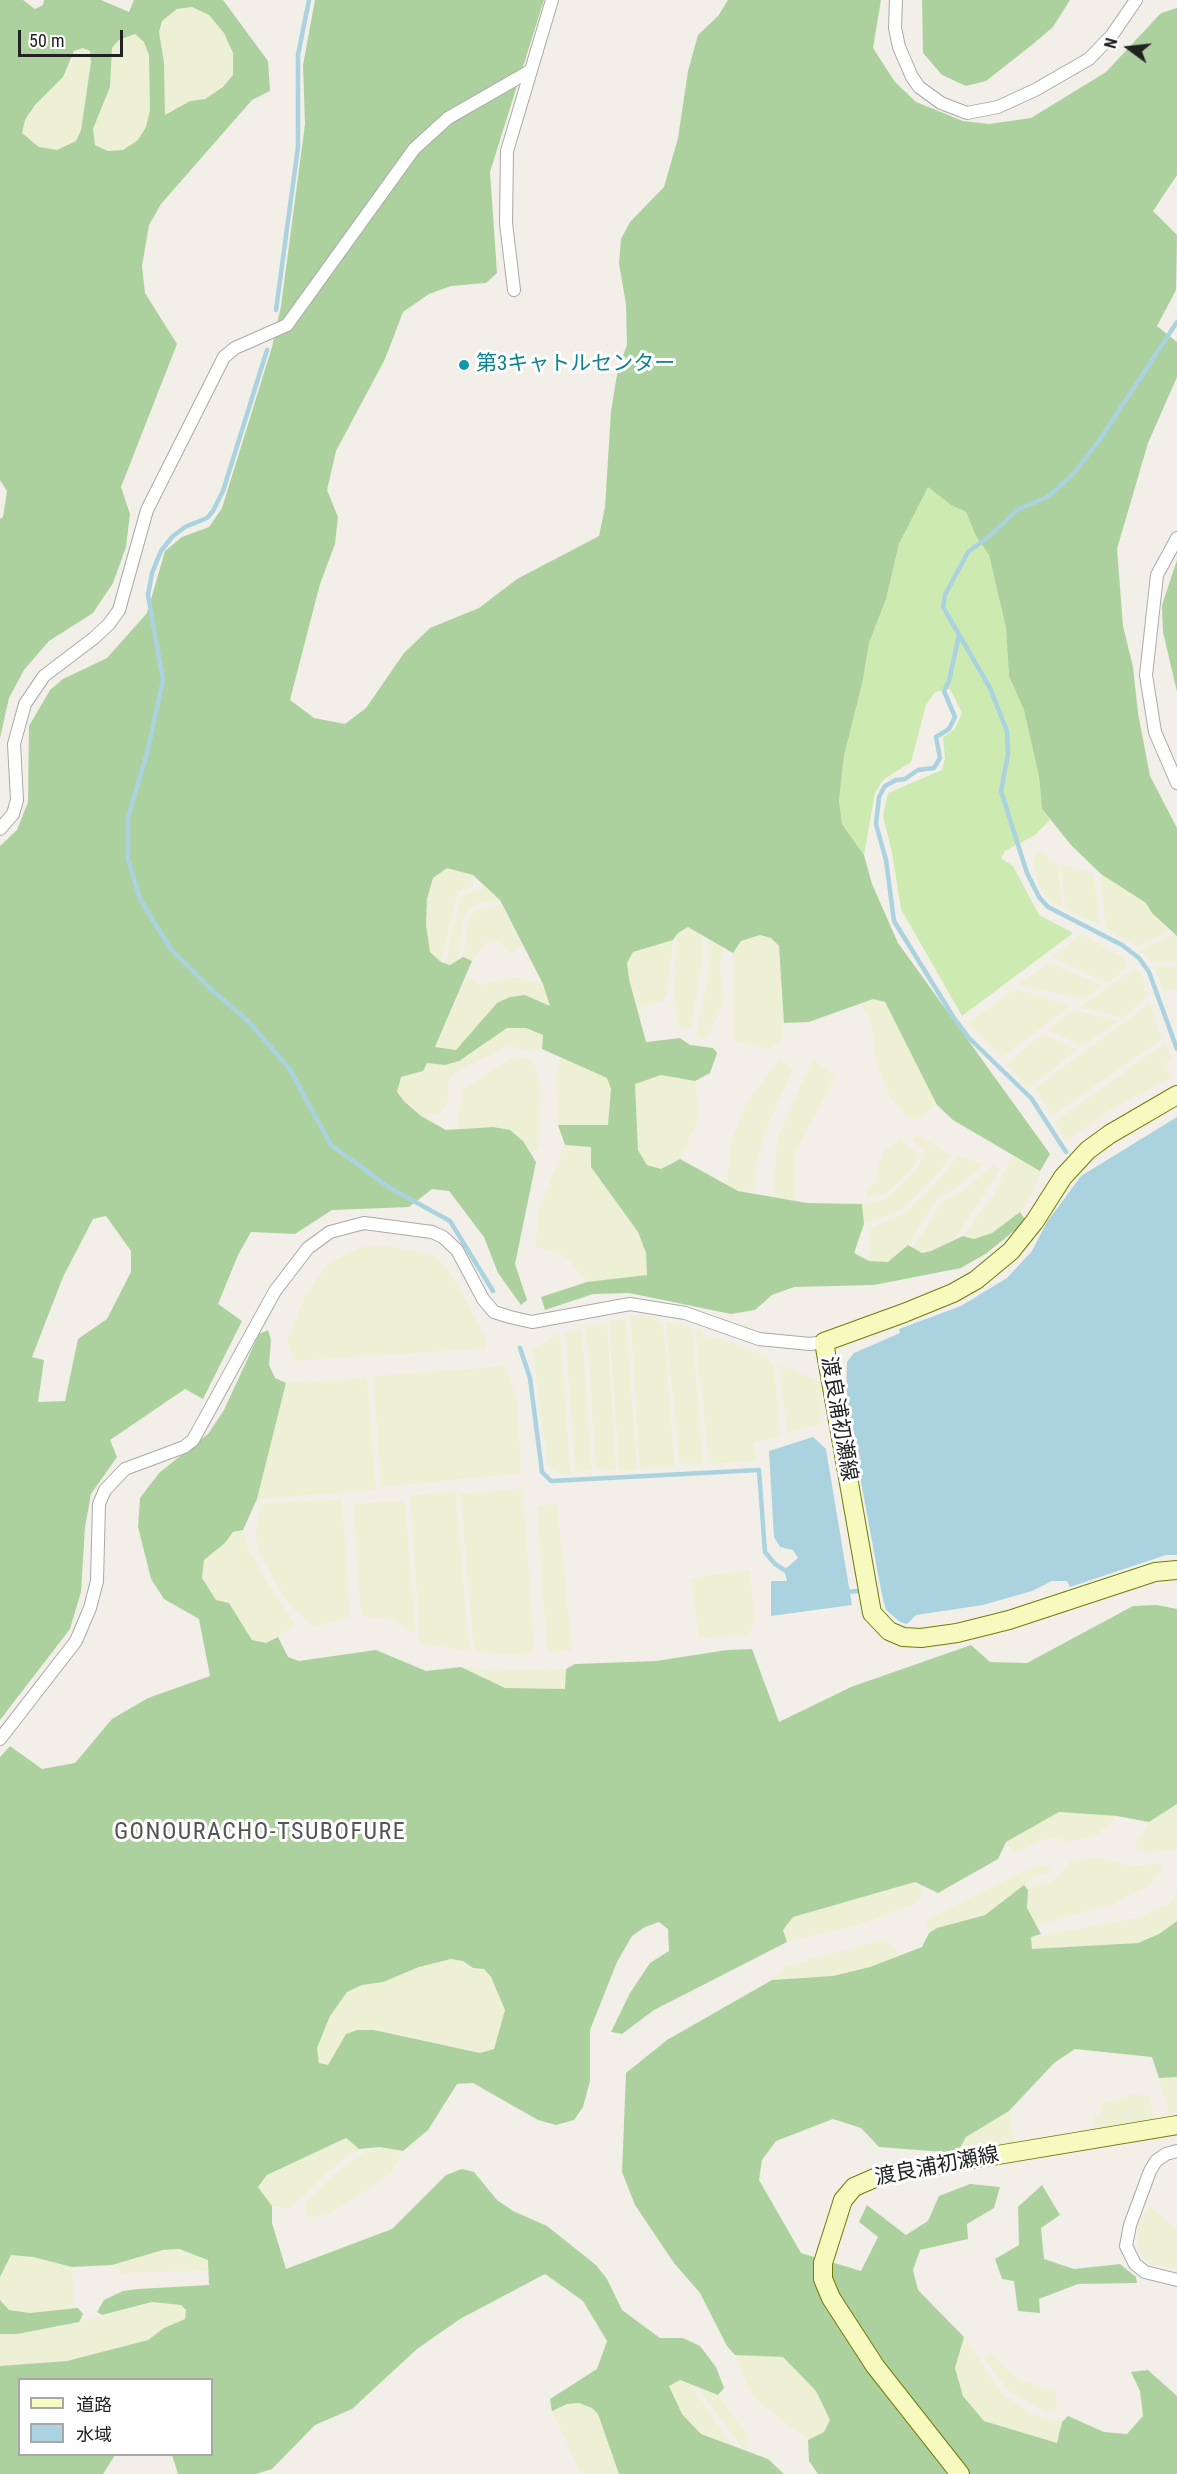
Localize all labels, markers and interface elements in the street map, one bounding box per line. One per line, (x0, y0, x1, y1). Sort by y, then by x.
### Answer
scale bar (21, 18, 126, 56)
north arrow (1099, 18, 1159, 78)
text: 50 m (29, 30, 64, 51)
text: N (1101, 36, 1122, 50)
place label: 第3キャトルセンター (476, 352, 675, 378)
marker: 第3キャトルセンター (457, 358, 471, 372)
street label: 渡良浦初瀬線 (815, 1355, 861, 1483)
district label: GONOURACHO-TSUBOFURE (114, 1819, 406, 1847)
street label: 渡良浦初瀬線 (873, 2143, 1001, 2191)
legend (18, 2378, 213, 2456)
text: 道路 (76, 2394, 112, 2415)
text: 水域 (76, 2424, 112, 2445)

